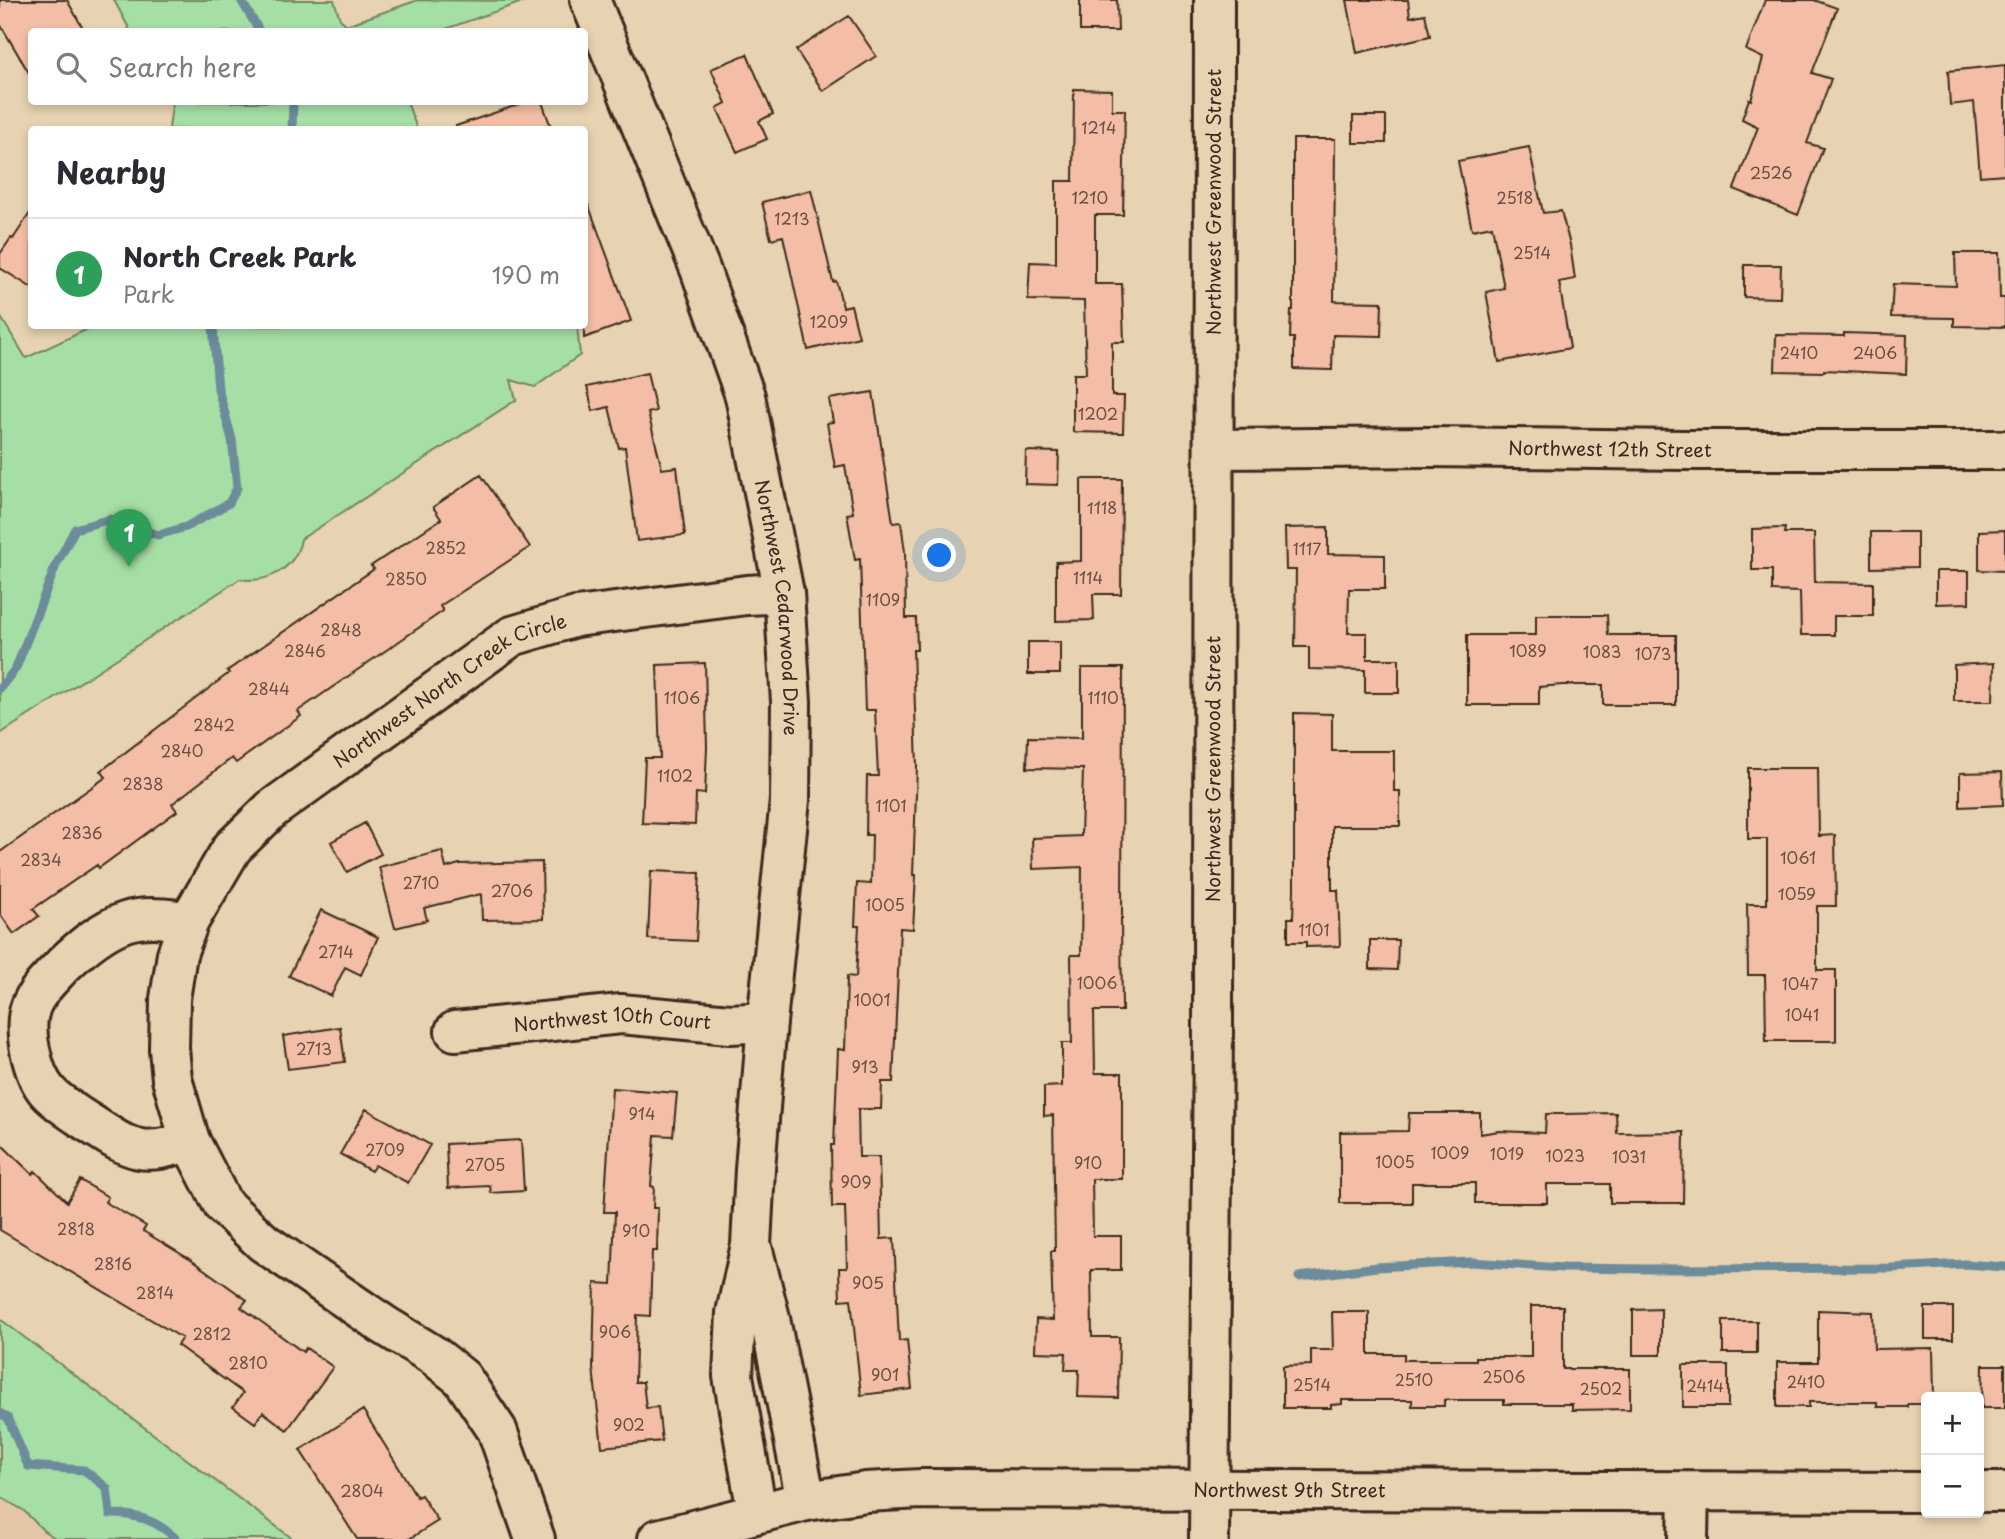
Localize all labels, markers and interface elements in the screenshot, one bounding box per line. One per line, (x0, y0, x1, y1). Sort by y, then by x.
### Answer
search box (28, 28, 588, 105)
text: Search here (108, 47, 257, 86)
icon: search (52, 48, 90, 86)
street label: Northwest Greenwood Street (1199, 69, 1227, 335)
house number: 1214 (1081, 115, 1117, 139)
text: Nearby (56, 149, 166, 194)
house number: 2526 (1750, 160, 1792, 184)
house number: 1210 (1072, 185, 1108, 209)
house number: 2518 (1496, 185, 1534, 209)
house number: 1213 (774, 206, 810, 230)
text: North Creek Park (123, 237, 356, 276)
house number: 2514 (1513, 240, 1551, 264)
text: 1 (74, 257, 85, 292)
text: 190 m (492, 257, 560, 292)
text: Park (123, 276, 174, 311)
house number: 1209 (810, 309, 848, 333)
house number: 2410 (1780, 340, 1818, 364)
house number: 2406 (1853, 340, 1897, 364)
house number: 1202 (1078, 401, 1118, 425)
street label: Northwest 12th Street (1508, 433, 1712, 463)
street label: Northwest Cedarwood Drive (749, 477, 806, 736)
house number: 1118 (1087, 495, 1117, 519)
pin: 1 (106, 509, 152, 567)
house number: 2852 (426, 535, 466, 559)
house number: 1117 (1293, 536, 1321, 560)
your location (922, 538, 956, 572)
house number: 1114 (1073, 565, 1103, 589)
house number: 2850 (385, 566, 427, 590)
house number: 1109 (866, 587, 900, 611)
street label: Northwest North Creek Circle (327, 606, 570, 774)
house number: 2848 (320, 617, 362, 641)
street label: Northwest Greenwood Street (1198, 636, 1226, 902)
house number: 2846 (284, 638, 326, 662)
house number: 1089 (1509, 638, 1547, 662)
house number: 1083 (1583, 639, 1621, 663)
house number: 1073 (1635, 641, 1671, 665)
house number: 2844 (248, 676, 290, 700)
house number: 1106 (664, 685, 700, 709)
house number: 1110 (1087, 685, 1119, 709)
house number: 2842 (193, 712, 235, 736)
house number: 2840 (161, 738, 203, 762)
house number: 1102 (657, 763, 693, 787)
house number: 2838 (122, 771, 164, 795)
house number: 1101 (875, 793, 907, 817)
house number: 2836 (61, 820, 103, 844)
house number: 1061 (1780, 845, 1816, 869)
house number: 2834 (20, 847, 62, 871)
house number: 2710 (403, 870, 439, 894)
house number: 2706 (491, 878, 533, 902)
house number: 1059 (1778, 881, 1816, 905)
house number: 1005 (865, 892, 905, 916)
house number: 1101 (1298, 917, 1330, 941)
house number: 2714 (318, 939, 354, 963)
house number: 1006 (1077, 970, 1117, 994)
house number: 1047 (1782, 971, 1819, 995)
house number: 1001 (853, 987, 891, 1011)
street label: Northwest 10th Court (512, 999, 713, 1038)
house number: 1041 (1785, 1002, 1819, 1026)
house number: 2713 (296, 1036, 332, 1060)
house number: 913 (851, 1054, 879, 1078)
house number: 914 (628, 1101, 656, 1125)
house number: 2709 (365, 1137, 405, 1161)
house number: 1009 (1431, 1140, 1469, 1164)
house number: 1019 (1490, 1141, 1524, 1165)
house number: 1023 (1545, 1143, 1585, 1167)
house number: 1031 (1612, 1144, 1646, 1168)
house number: 1005 (1375, 1149, 1415, 1173)
house number: 910 (1074, 1150, 1102, 1174)
house number: 2705 (465, 1152, 505, 1176)
house number: 909 (840, 1169, 872, 1193)
house number: 2818 (57, 1216, 95, 1240)
house number: 910 (622, 1218, 650, 1242)
house number: 2816 (94, 1251, 132, 1275)
house number: 905 (852, 1270, 884, 1294)
house number: 2814 (136, 1280, 174, 1304)
house number: 906 (599, 1319, 631, 1343)
house number: 2812 (193, 1321, 231, 1345)
house number: 2810 (228, 1350, 268, 1374)
house number: 901 (871, 1362, 899, 1386)
house number: 2506 (1483, 1364, 1525, 1388)
house number: 2510 (1395, 1367, 1433, 1391)
house number: 2410 (1787, 1369, 1825, 1393)
house number: 2514 (1293, 1372, 1331, 1396)
house number: 2414 (1686, 1373, 1724, 1397)
house number: 2502 (1580, 1376, 1622, 1400)
map controls (1921, 1392, 1984, 1518)
button: + (1921, 1392, 1984, 1455)
house number: 902 (613, 1412, 645, 1436)
button: − (1921, 1455, 1984, 1518)
street label: Northwest 9th Street (1193, 1475, 1386, 1503)
house number: 2804 (340, 1478, 384, 1502)

